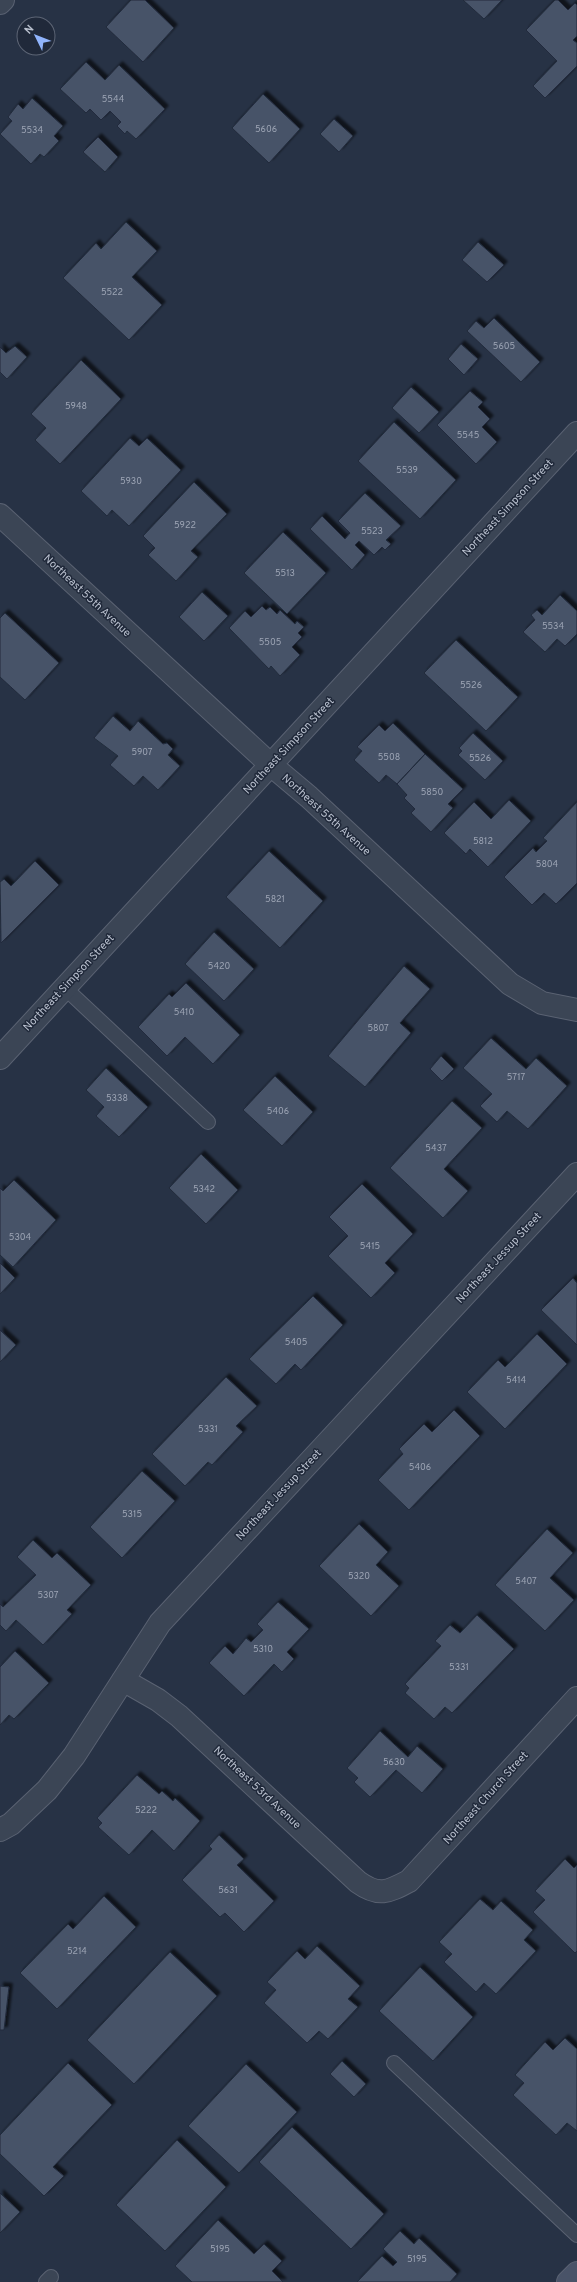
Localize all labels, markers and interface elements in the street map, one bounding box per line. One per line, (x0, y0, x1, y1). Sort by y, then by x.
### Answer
north arrow (16, 16, 56, 56)
text: N (22, 22, 37, 38)
house number: 5544 (102, 94, 125, 105)
house number: 5606 (255, 124, 277, 135)
house number: 5534 (21, 125, 44, 136)
house number: 5522 (101, 287, 123, 298)
house number: 5605 (493, 341, 515, 352)
house number: 5948 (65, 401, 87, 412)
house number: 5545 (457, 430, 479, 441)
street label: Northeast Simpson Street (459, 457, 557, 559)
house number: 5539 (396, 465, 418, 476)
house number: 5930 (120, 476, 142, 487)
house number: 5922 (174, 520, 196, 531)
house number: 5523 (361, 526, 383, 537)
street label: Northeast 55th Avenue (40, 552, 134, 640)
house number: 5513 (275, 568, 295, 579)
house number: 5534 (542, 621, 565, 632)
house number: 5505 (259, 637, 281, 648)
house number: 5526 (460, 680, 482, 691)
street label: Northeast Simpson Street (240, 695, 338, 797)
house number: 5907 (131, 747, 153, 758)
house number: 5508 (378, 752, 400, 763)
house number: 5526 (469, 753, 491, 764)
street label: Northeast 55th Avenue (279, 771, 373, 859)
house number: 5850 (421, 787, 443, 798)
house number: 5812 (473, 836, 493, 847)
house number: 5804 (536, 859, 559, 870)
house number: 5821 (265, 894, 285, 905)
street label: Northeast Simpson Street (20, 932, 118, 1034)
house number: 5420 (208, 961, 231, 972)
house number: 5410 (174, 1007, 194, 1018)
house number: 5807 (367, 1023, 389, 1034)
house number: 5717 (507, 1072, 525, 1083)
house number: 5338 (106, 1093, 128, 1104)
house number: 5406 (267, 1106, 289, 1117)
house number: 5437 (425, 1143, 447, 1154)
house number: 5342 (193, 1184, 215, 1195)
street label: Northeast Jessup Street (453, 1210, 545, 1306)
house number: 5304 (9, 1232, 32, 1243)
house number: 5415 (360, 1241, 380, 1252)
house number: 5405 (285, 1337, 307, 1348)
house number: 5414 (506, 1375, 526, 1386)
house number: 5331 (198, 1424, 218, 1435)
street label: Northeast Jessup Street (233, 1447, 325, 1543)
house number: 5406 (409, 1462, 431, 1473)
house number: 5315 (122, 1509, 142, 1520)
house number: 5320 (348, 1571, 370, 1582)
house number: 5407 (515, 1576, 537, 1587)
house number: 5307 (37, 1590, 59, 1601)
house number: 5310 (253, 1644, 273, 1655)
house number: 5331 (449, 1662, 469, 1673)
street label: Northeast 53rd Avenue (210, 1744, 304, 1832)
street label: Northeast Church Street (441, 1749, 531, 1847)
house number: 5630 (383, 1757, 405, 1768)
house number: 5222 (135, 1805, 157, 1816)
house number: 5631 (218, 1885, 238, 1896)
house number: 5214 (67, 1946, 87, 1957)
house number: 5195 (210, 2244, 230, 2255)
house number: 5195 (407, 2254, 427, 2265)

